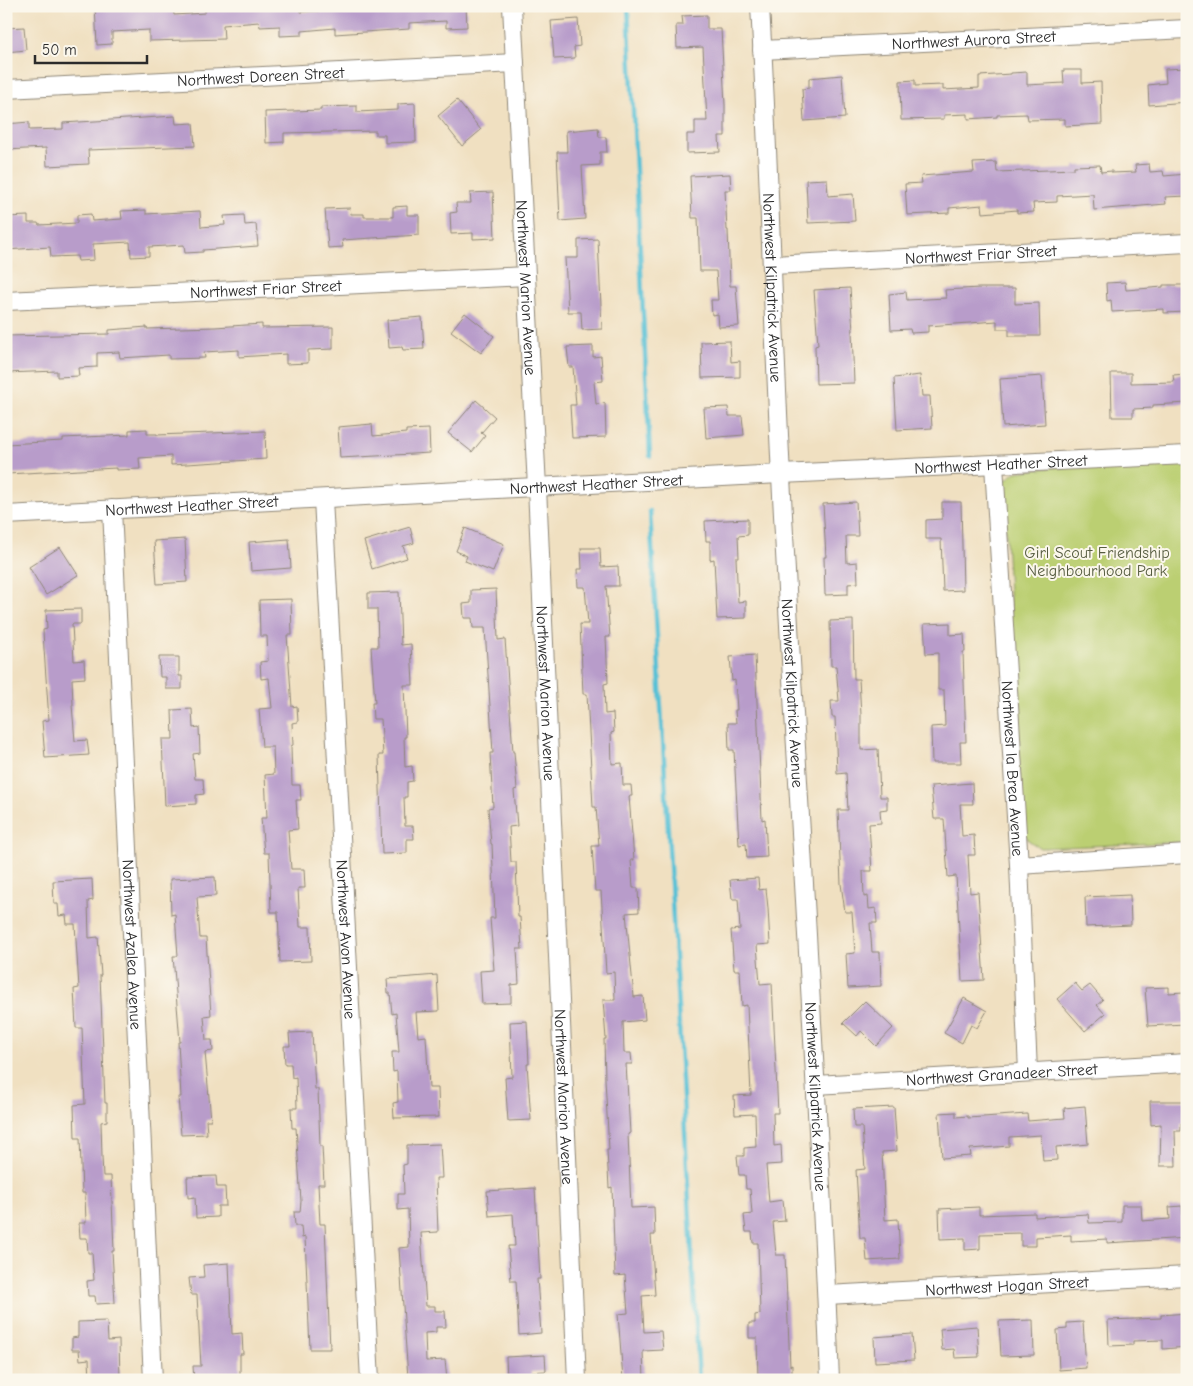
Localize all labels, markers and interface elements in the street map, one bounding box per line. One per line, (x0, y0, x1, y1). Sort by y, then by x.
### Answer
street label: Northwest Aurora Street (891, 27, 1057, 54)
scale bar (35, 32, 148, 64)
text: 50 m (42, 41, 77, 59)
street label: Northwest Doreen Street (177, 64, 345, 90)
street label: Northwest Kilpatrick Avenue (759, 193, 785, 383)
street label: Northwest Marion Avenue (512, 200, 539, 376)
street label: Northwest Friar Street (905, 242, 1057, 268)
street label: Northwest Friar Street (190, 277, 342, 302)
street label: Northwest Heather Street (914, 452, 1088, 478)
street label: Northwest Heather Street (509, 471, 684, 498)
street label: Northwest Heather Street (105, 493, 279, 520)
park label: Girl Scout Friendship Neighbourhood Park (1024, 544, 1170, 580)
street label: Northwest Kilpatrick Avenue (777, 598, 806, 788)
street label: Northwest Marion Avenue (532, 605, 558, 781)
street label: Northwest la Brea Avenue (997, 680, 1026, 857)
street label: Northwest Azalea Avenue (119, 859, 145, 1030)
street label: Northwest Avon Avenue (332, 859, 359, 1020)
street label: Northwest Kilpatrick Avenue (801, 1001, 829, 1192)
street label: Northwest Marion Avenue (550, 1009, 576, 1185)
street label: Northwest Granadeer Street (906, 1060, 1098, 1090)
street label: Northwest Hogan Street (925, 1273, 1089, 1300)

